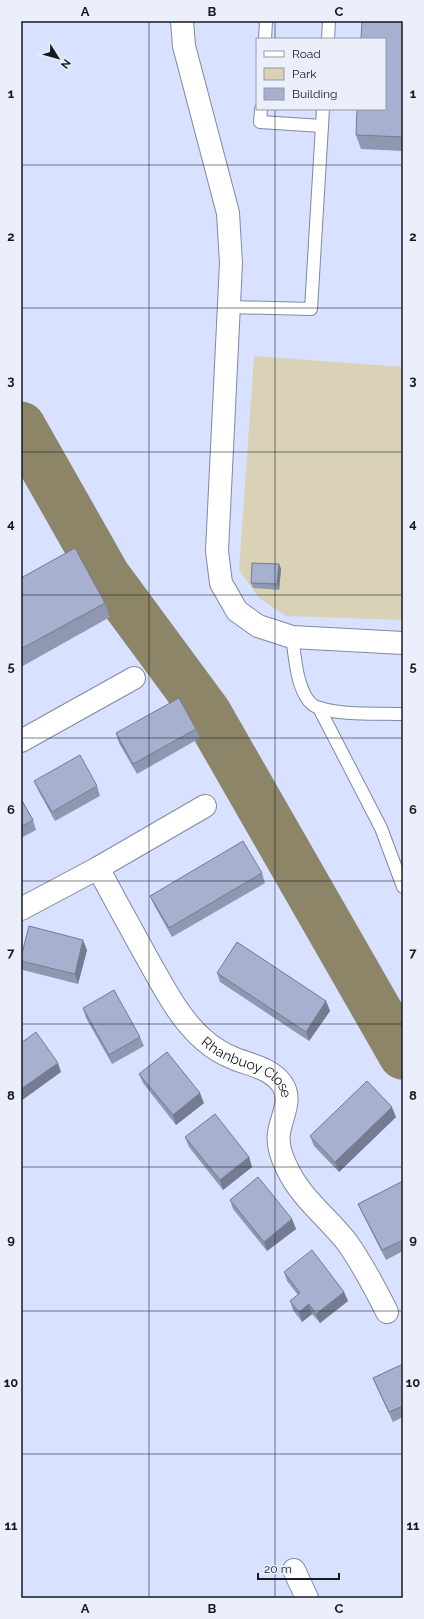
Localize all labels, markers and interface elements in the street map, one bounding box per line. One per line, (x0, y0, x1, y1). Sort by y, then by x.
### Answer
text: A (81, 4, 90, 19)
text: B (208, 4, 217, 19)
text: C (335, 4, 344, 19)
north arrow (38, 38, 78, 78)
legend (256, 38, 386, 110)
text: Road (292, 47, 321, 61)
text: N (58, 56, 73, 71)
text: Park (292, 67, 317, 81)
text: 1 (8, 86, 15, 101)
text: 1 (410, 86, 417, 101)
text: Building (292, 87, 338, 101)
text: 2 (7, 229, 15, 244)
text: 2 (409, 229, 417, 244)
text: 3 (7, 373, 15, 388)
text: 3 (409, 373, 417, 388)
text: 4 (7, 516, 15, 531)
text: 4 (409, 516, 417, 531)
text: 5 (7, 659, 15, 674)
text: 5 (409, 659, 417, 674)
text: 6 (7, 802, 15, 817)
text: 6 (409, 802, 417, 817)
text: 7 (7, 945, 15, 960)
text: 7 (409, 945, 417, 960)
street label: Rhanbuoy Close (198, 1033, 295, 1099)
text: 8 (7, 1088, 15, 1103)
text: 8 (409, 1088, 417, 1103)
text: 9 (7, 1232, 15, 1247)
text: 9 (409, 1232, 417, 1247)
text: 10 (4, 1375, 18, 1390)
text: 10 (406, 1375, 420, 1390)
text: 11 (5, 1518, 18, 1533)
text: 11 (407, 1518, 420, 1533)
scale bar (258, 1555, 339, 1581)
text: 20 m (264, 1562, 292, 1576)
text: A (81, 1601, 90, 1616)
text: B (208, 1601, 217, 1616)
text: C (335, 1601, 344, 1616)

